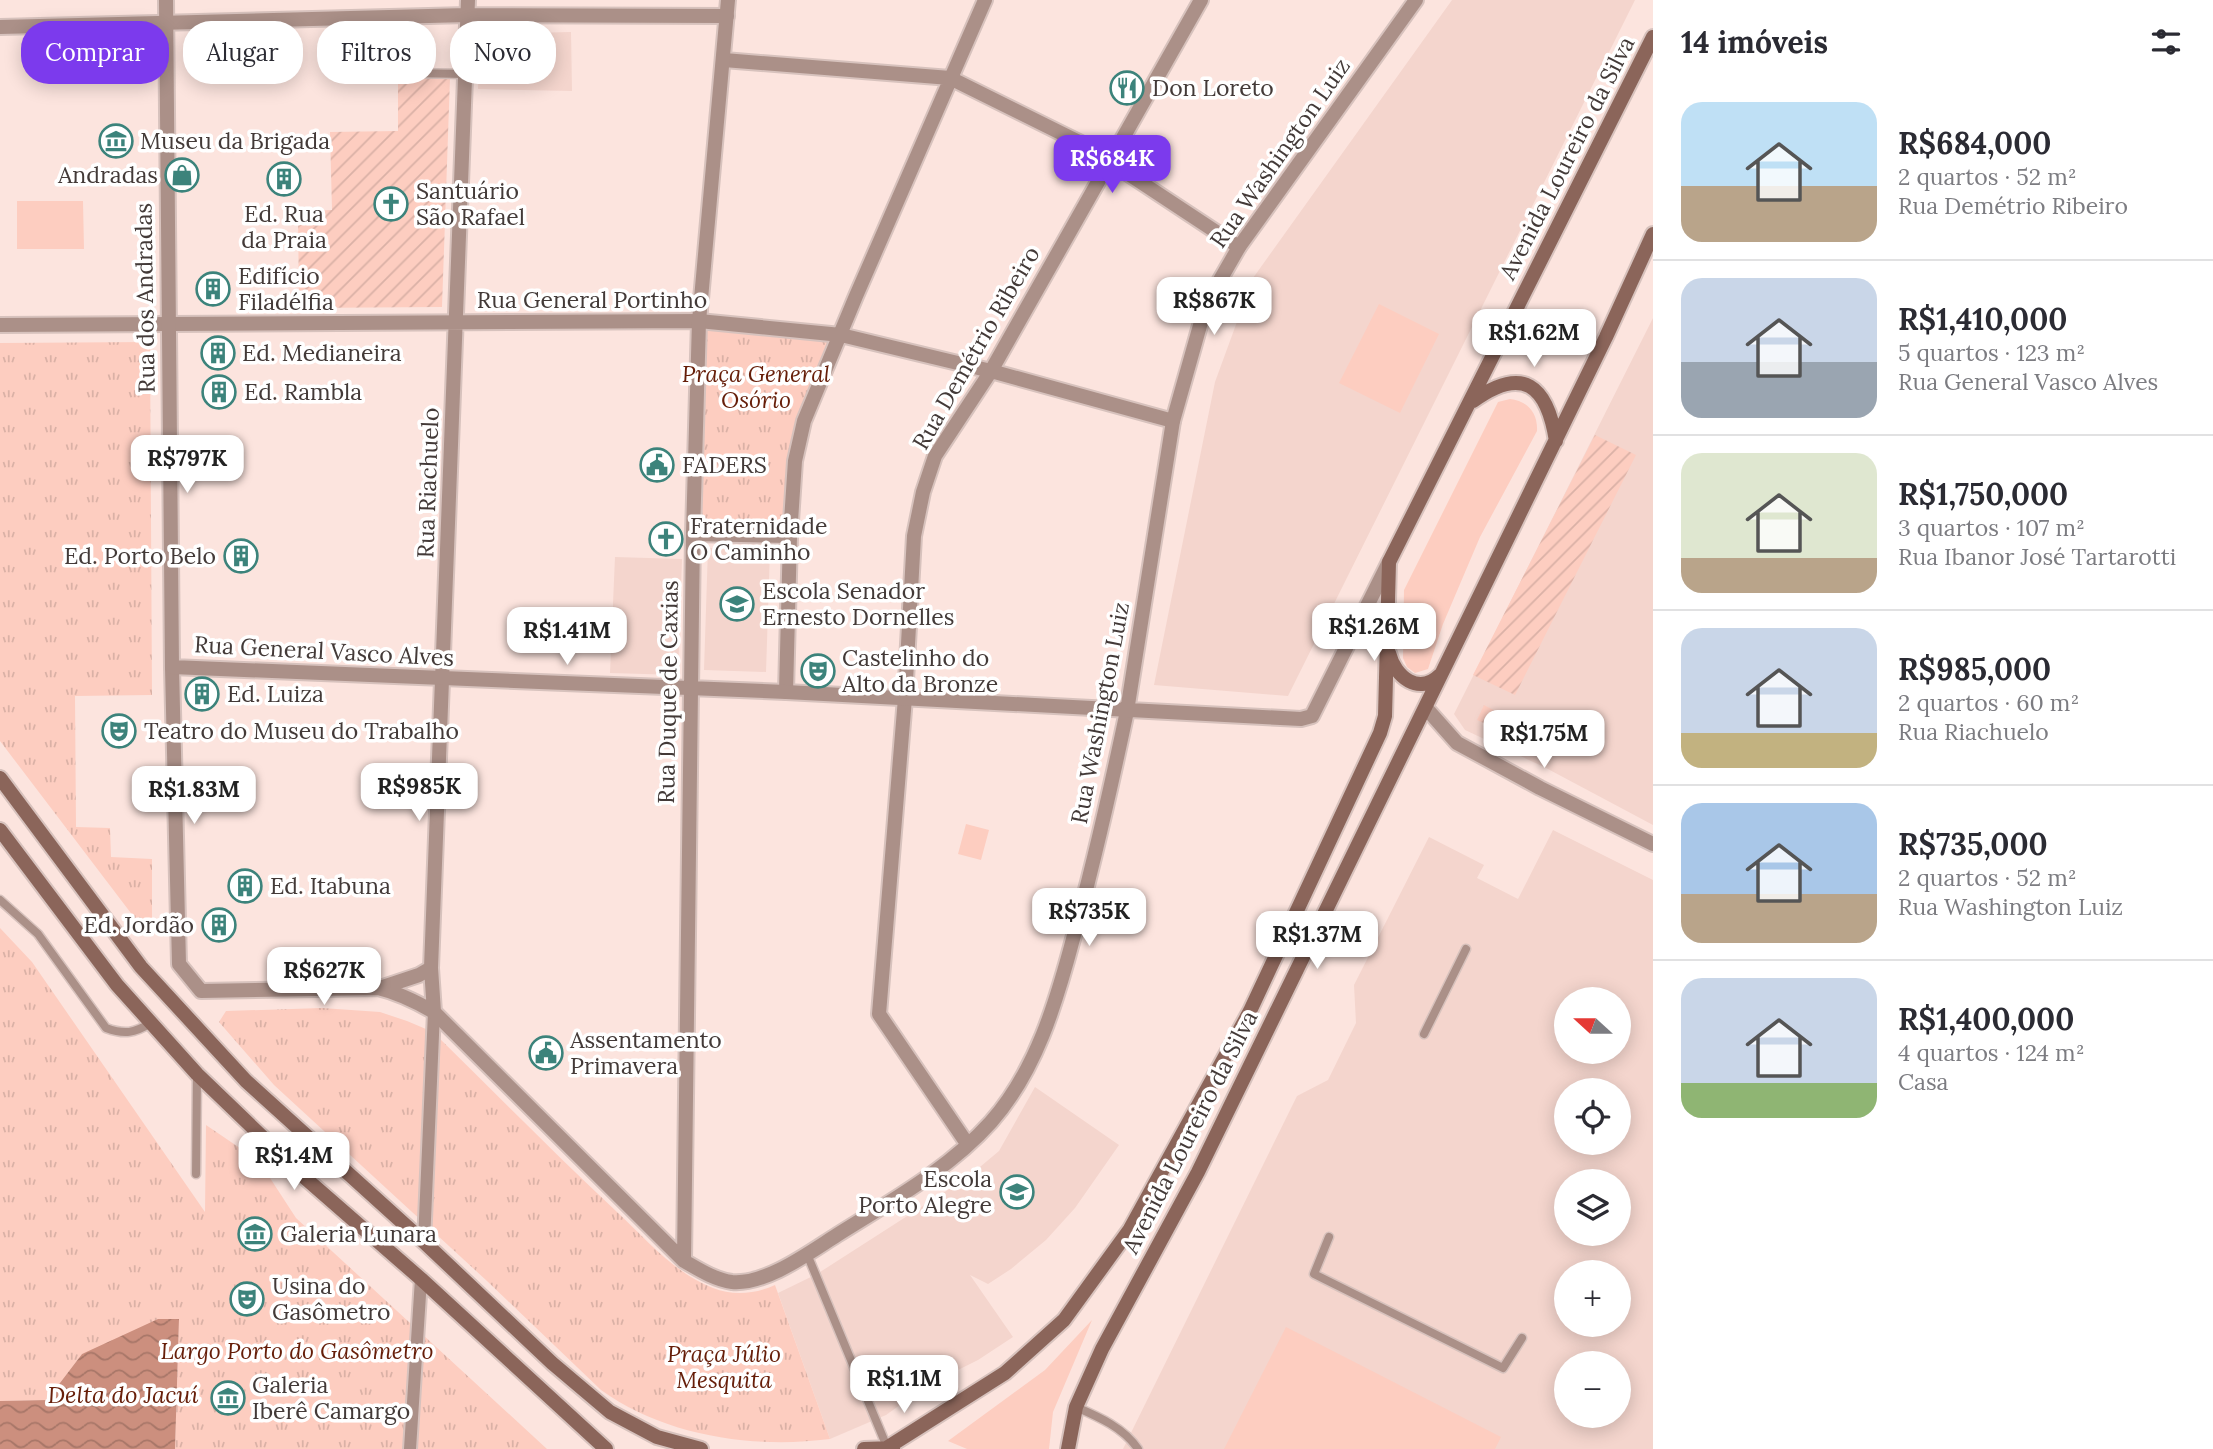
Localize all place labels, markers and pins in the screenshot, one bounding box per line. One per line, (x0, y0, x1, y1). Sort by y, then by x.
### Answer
restaurant icon: Don Loreto (1108, 69, 1146, 107)
place label: Don Loreto (1152, 73, 1274, 102)
museum icon: Museu da Brigada (97, 122, 135, 160)
place label: Museu da Brigada (140, 126, 330, 155)
pin: R$684K (1055, 136, 1169, 195)
shop icon: Andradas (163, 156, 201, 194)
place label: Andradas (57, 160, 158, 189)
building icon: Ed. Rua da Praia (265, 160, 303, 198)
place label: Santuário São Rafael (416, 176, 525, 231)
church icon: Santuário São Rafael (372, 185, 410, 223)
place label: Ed. Rua da Praia (241, 199, 327, 254)
place label: Edifício Filadélfia (238, 261, 334, 316)
building icon: Edifício Filadélfia (194, 270, 232, 308)
pin: R$867K (1157, 278, 1271, 337)
pin: R$1.62M (1469, 310, 1599, 369)
building icon: Ed. Medianeira (199, 334, 237, 372)
place label: Ed. Medianeira (242, 338, 402, 367)
building icon: Ed. Rambla (200, 373, 238, 411)
place label: Ed. Rambla (244, 377, 362, 406)
pin: R$797K (130, 435, 244, 495)
public building icon: FADERS (638, 446, 676, 484)
place label: FADERS (682, 450, 767, 479)
place label: Fraternidade O Caminho (690, 511, 827, 566)
church icon: Fraternidade O Caminho (647, 520, 685, 558)
building icon: Ed. Porto Belo (222, 537, 260, 575)
place label: Ed. Porto Belo (64, 541, 216, 570)
place label: Escola Senador Ernesto Dornelles (762, 576, 954, 631)
school or university icon: Escola Senador Ernesto Dornelles (718, 585, 756, 623)
pin: R$1.26M (1309, 604, 1439, 663)
pin: R$1.41M (502, 608, 632, 667)
place label: Castelinho do Alto da Bronze (841, 643, 998, 698)
theatre icon: Castelinho do Alto da Bronze (799, 652, 837, 690)
building icon: Ed. Luiza (183, 675, 221, 713)
place label: Ed. Luiza (227, 679, 324, 708)
pin: R$1.75M (1479, 710, 1609, 770)
theatre icon: Teatro do Museu do Trabalho (100, 712, 138, 750)
place label: Teatro do Museu do Trabalho (144, 716, 459, 745)
pin: R$985K (362, 764, 476, 823)
pin: R$1.83M (129, 766, 259, 826)
building icon: Ed. Itabuna (226, 867, 264, 905)
place label: Ed. Itabuna (270, 871, 391, 900)
pin: R$735K (1032, 888, 1146, 948)
building icon: Ed. Jordão (200, 906, 238, 944)
place label: Ed. Jordão (83, 910, 194, 939)
pin: R$1.37M (1252, 912, 1382, 971)
pin: R$627K (267, 948, 381, 1007)
place label: Assentamento Primavera (569, 1025, 722, 1080)
public building icon: Assentamento Primavera (527, 1034, 565, 1072)
pin: R$1.4M (237, 1132, 351, 1192)
place label: Escola Porto Alegre (858, 1164, 992, 1219)
school or university icon: Escola Porto Alegre (998, 1173, 1036, 1211)
museum icon: Galeria Lunara (236, 1215, 274, 1253)
place label: Galeria Lunara (280, 1219, 437, 1248)
place label: Usina do Gasômetro (272, 1271, 391, 1326)
theatre icon: Usina do Gasômetro (228, 1280, 266, 1318)
pin: R$1.1M (847, 1356, 961, 1415)
place label: Galeria Iberê Camargo (252, 1370, 410, 1425)
museum icon: Galeria Iberê Camargo (209, 1379, 247, 1417)

